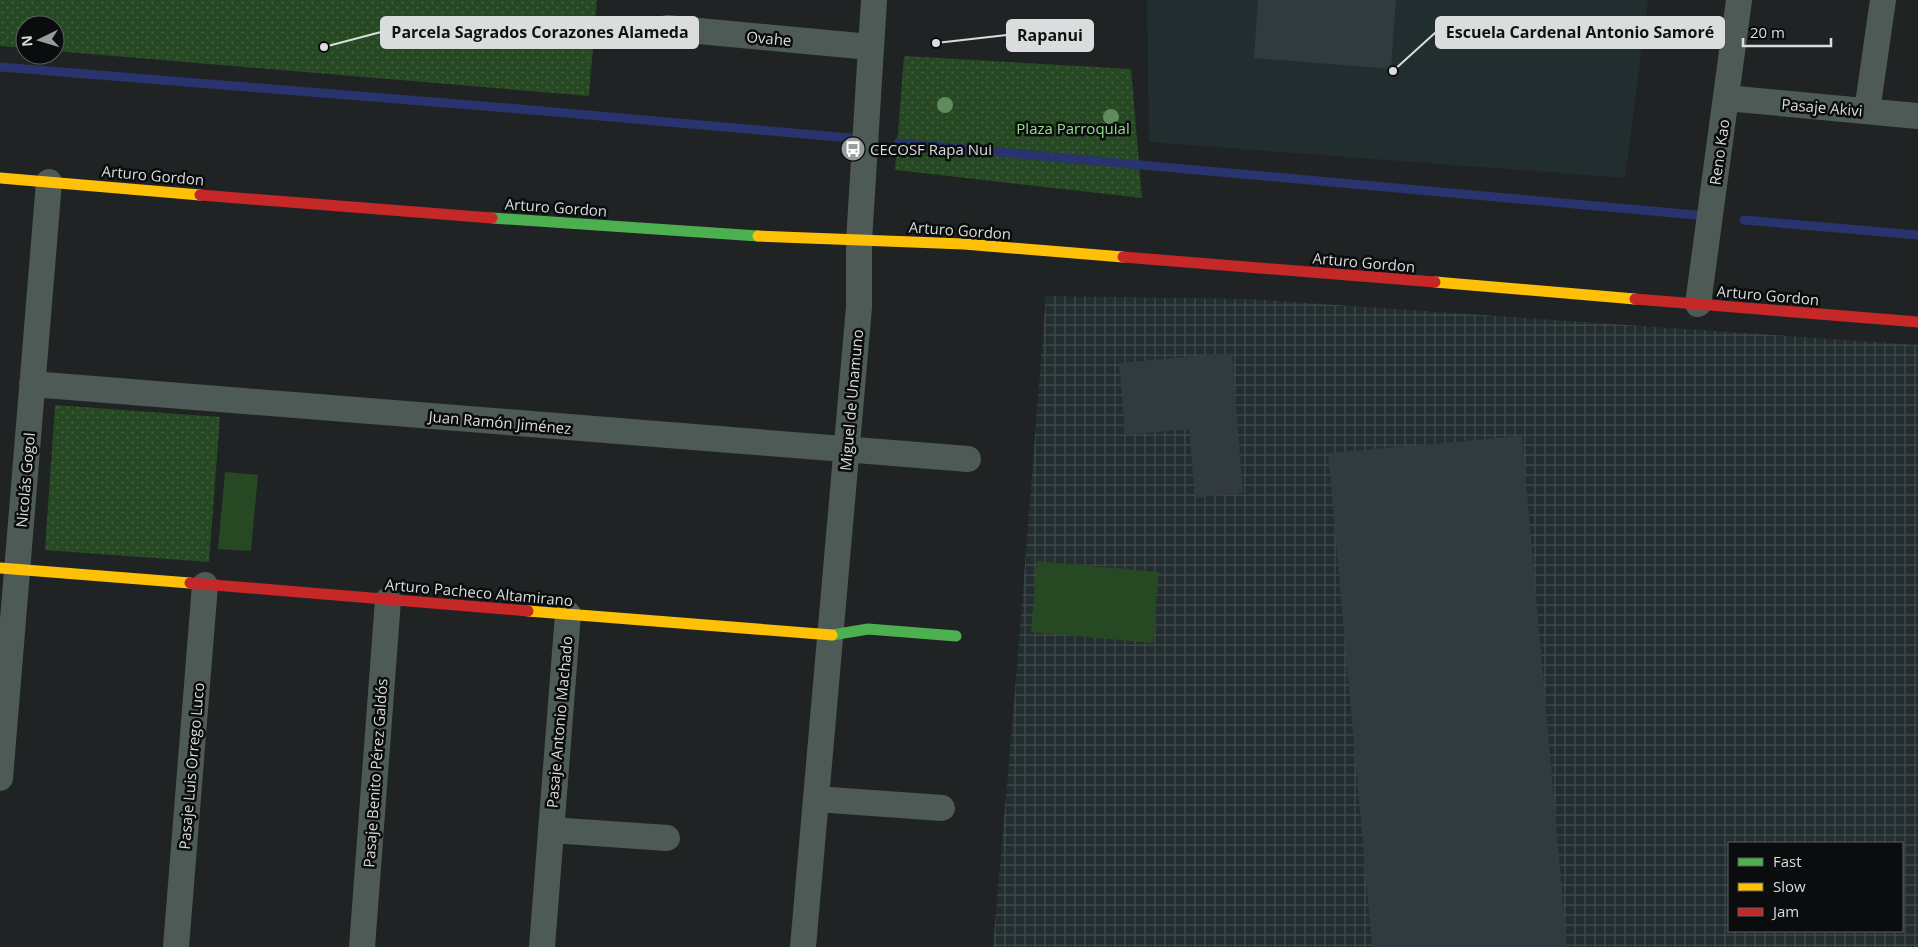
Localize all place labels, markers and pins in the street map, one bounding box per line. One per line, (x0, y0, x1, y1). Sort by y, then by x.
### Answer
callout: Parcela Sagrados Corazones Alameda (381, 17, 698, 48)
callout: Escuela Cardenal Antonio Samoré (1436, 17, 1724, 48)
callout: Rapanui (1007, 20, 1093, 51)
bus stop icon: CECOSF Rapa Nui (840, 136, 866, 162)
place label: CECOSF Rapa Nui (870, 139, 992, 159)

